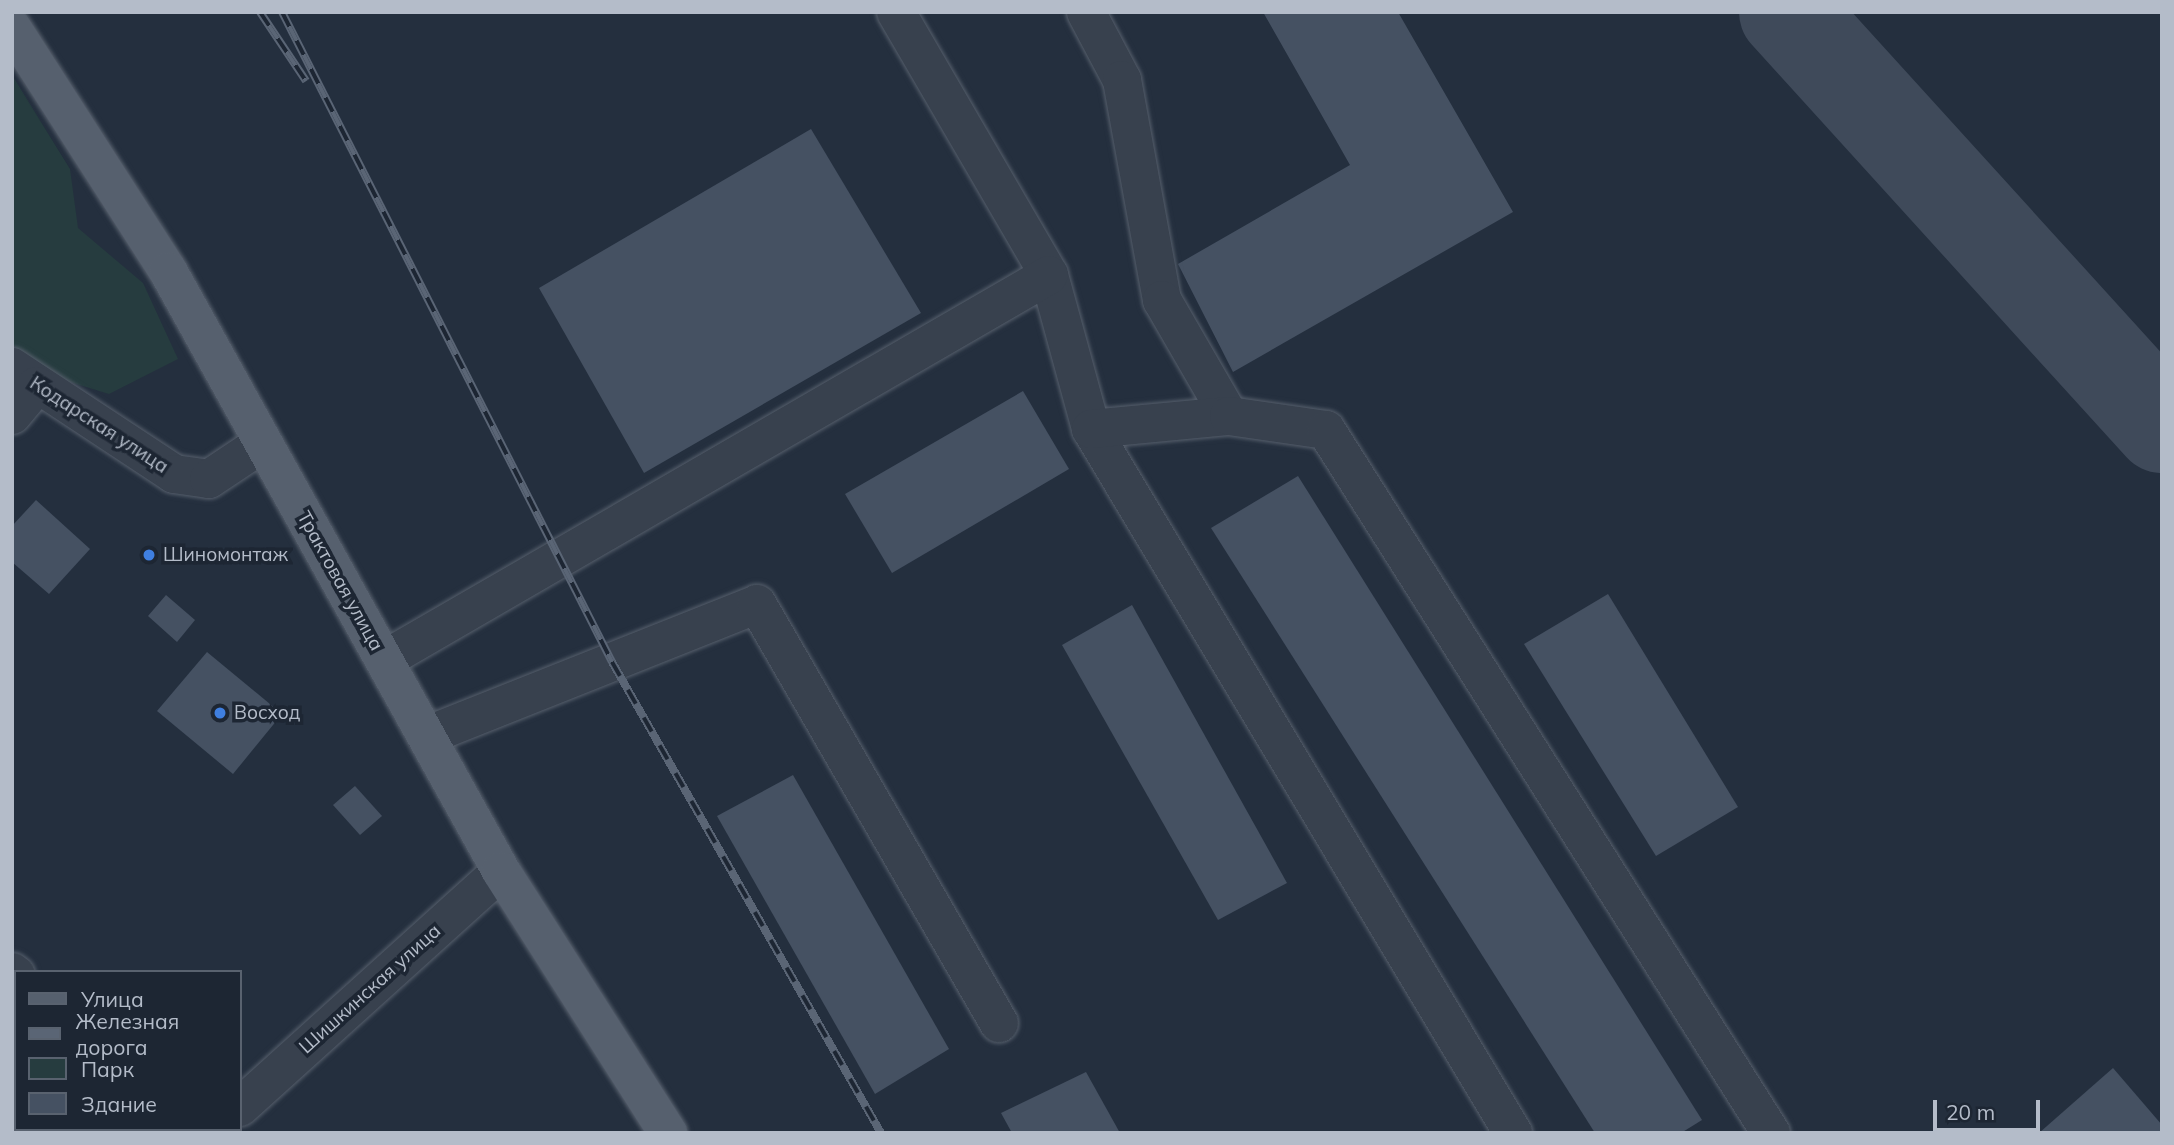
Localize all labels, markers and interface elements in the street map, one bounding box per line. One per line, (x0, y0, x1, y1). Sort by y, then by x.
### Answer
street label: Кодарская улица (26, 372, 172, 478)
street label: Трактовая улица (292, 507, 388, 655)
place label: Шиномонтаж (163, 544, 288, 566)
marker: Шиномонтаж (141, 547, 157, 563)
place label: Восход (234, 702, 300, 724)
marker: Восход (212, 705, 228, 721)
street label: Шишкинская улица (295, 919, 445, 1059)
legend (14, 970, 242, 1131)
text: Улица (81, 986, 144, 1012)
text: Железная дорога (75, 1008, 179, 1060)
text: Парк (81, 1056, 134, 1082)
scale bar (1936, 1086, 2043, 1130)
text: Здание (81, 1091, 157, 1117)
text: 20 m (1946, 1099, 1995, 1125)

